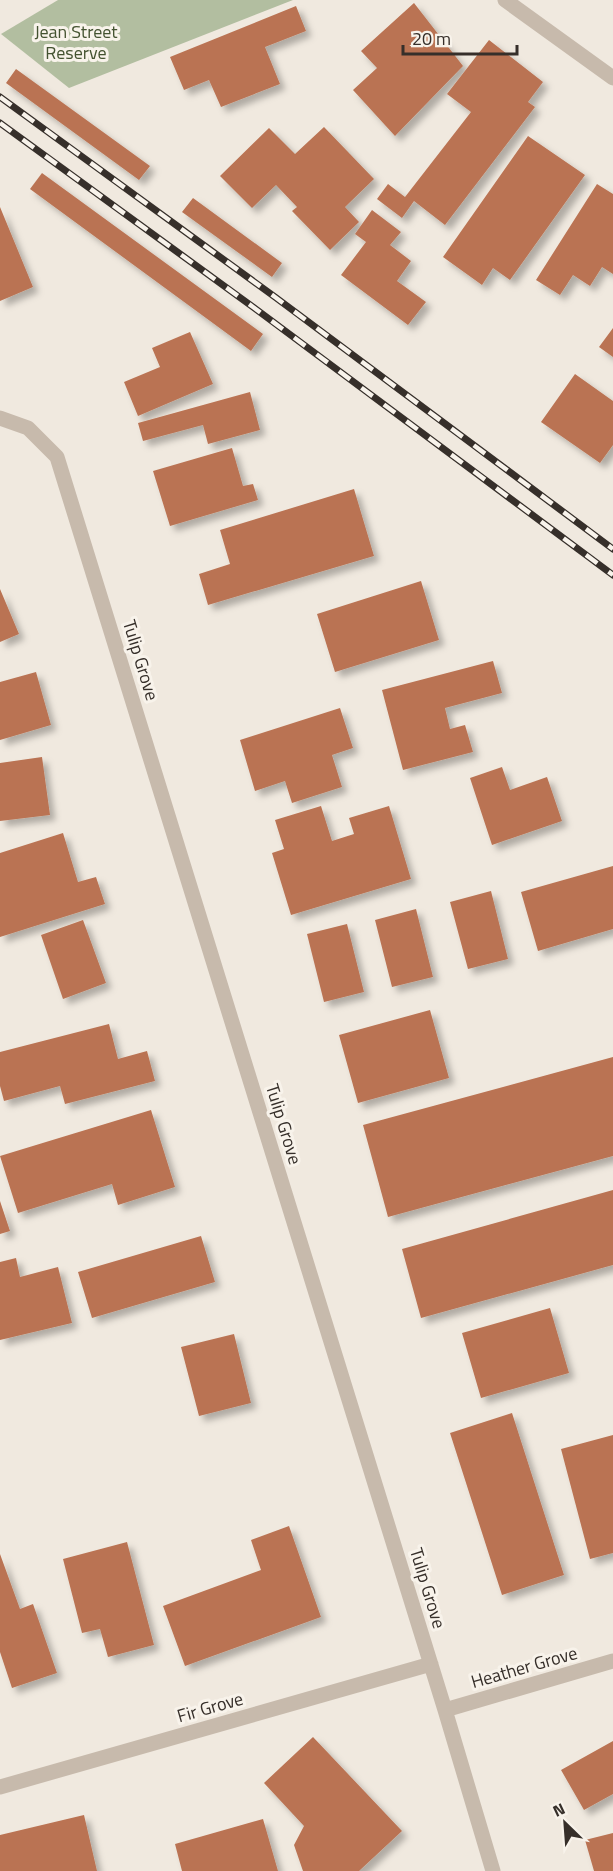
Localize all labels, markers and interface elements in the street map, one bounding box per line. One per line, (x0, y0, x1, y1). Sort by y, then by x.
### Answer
park label: Jean Street Reserve (34, 18, 118, 66)
scale bar (403, 18, 517, 56)
text: 20 m (412, 25, 451, 52)
street label: Tulip Grove (116, 616, 166, 704)
street label: Tulip Grove (259, 1080, 309, 1168)
street label: Tulip Grove (403, 1544, 453, 1632)
street label: Heather Grove (468, 1639, 580, 1695)
street label: Fir Grove (174, 1685, 246, 1729)
north arrow (535, 1793, 595, 1853)
text: N (549, 1796, 569, 1823)

